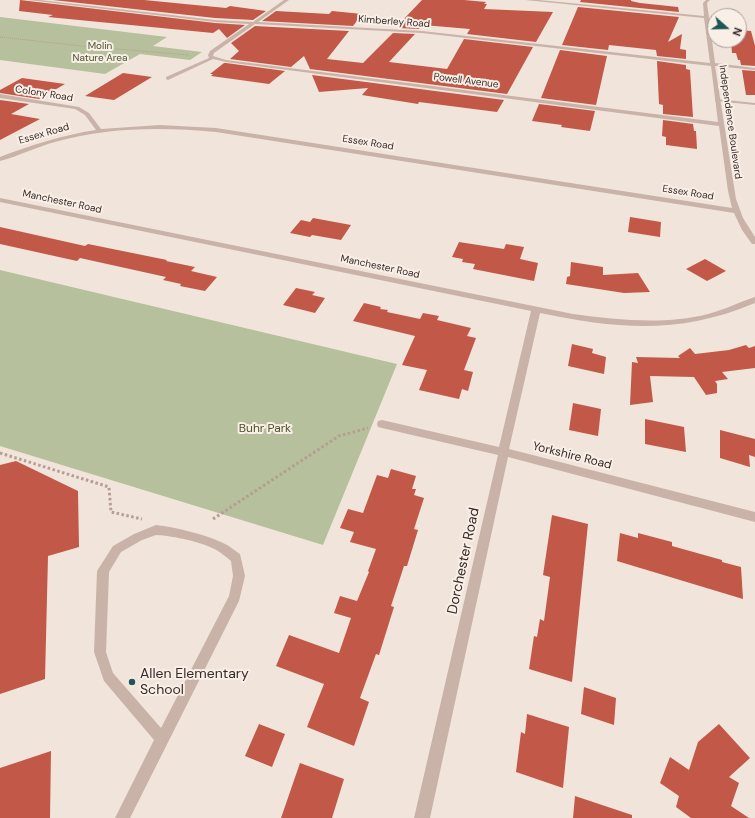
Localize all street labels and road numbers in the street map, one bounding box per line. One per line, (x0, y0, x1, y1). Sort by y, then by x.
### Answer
street label: Kimberley Road (358, 14, 430, 30)
street label: Independence Boulevard (716, 64, 744, 180)
street label: Powell Avenue (433, 71, 499, 91)
street label: Colony Road (14, 84, 74, 104)
street label: Essex Road (17, 121, 71, 147)
street label: Essex Road (341, 133, 395, 153)
street label: Essex Road (661, 183, 715, 203)
street label: Manchester Road (21, 188, 103, 216)
street label: Manchester Road (339, 253, 421, 281)
street label: Yorkshire Road (531, 439, 613, 473)
street label: Dorchester Road (445, 506, 483, 616)

